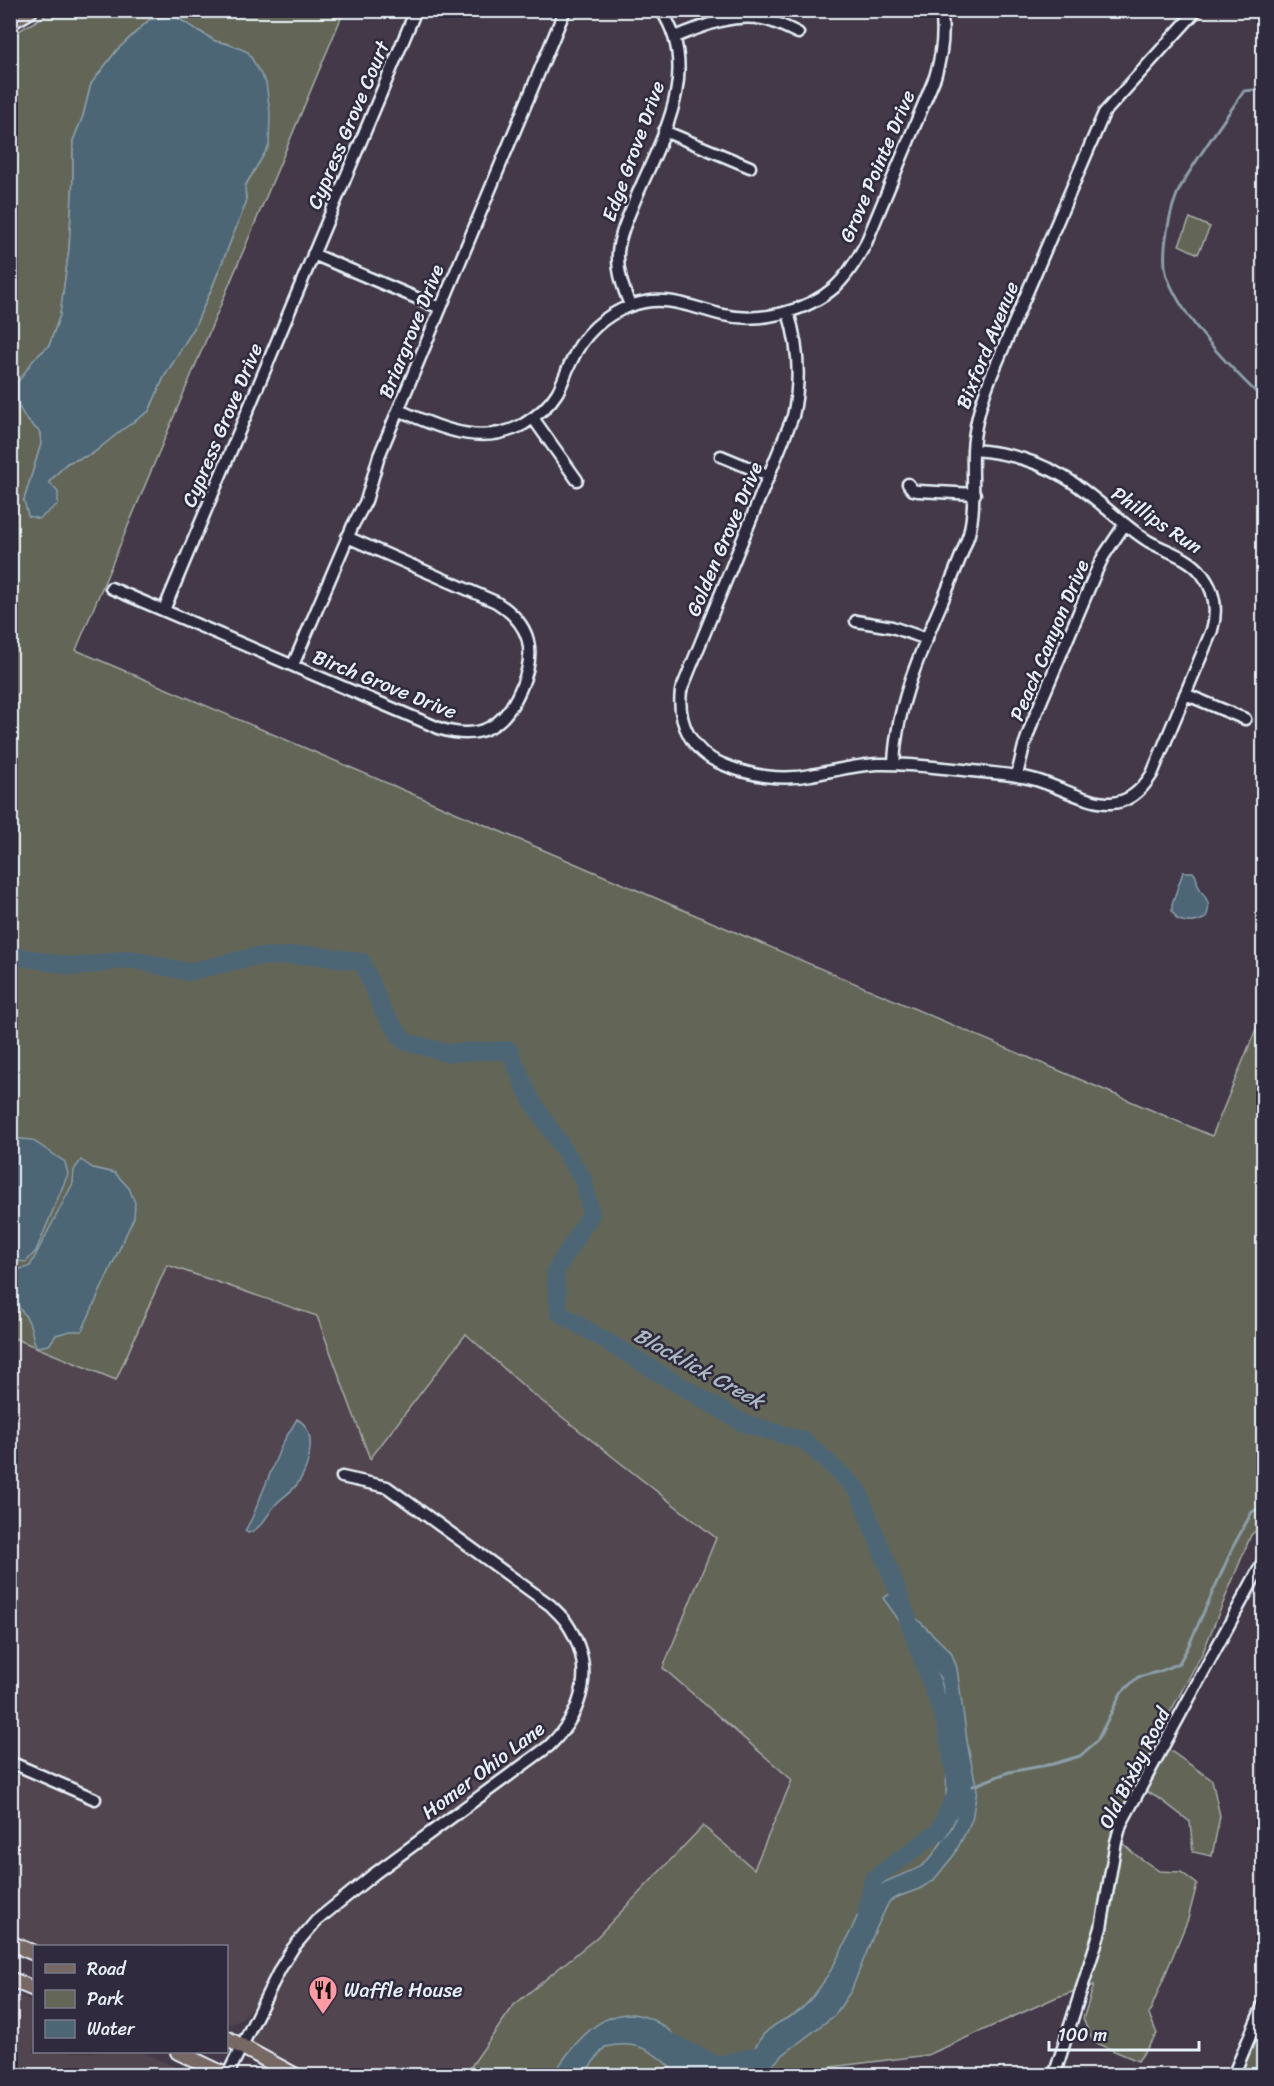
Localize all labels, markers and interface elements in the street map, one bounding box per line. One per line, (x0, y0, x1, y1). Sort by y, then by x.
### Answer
street label: Cypress Grove Court (297, 35, 400, 215)
street label: Edge Grove Drive (592, 76, 675, 226)
street label: Grove Pointe Drive (829, 84, 925, 248)
street label: Briargrove Drive (369, 258, 454, 404)
street label: Bixford Avenue (946, 276, 1029, 414)
street label: Cypress Grove Drive (172, 337, 273, 513)
street label: Golden Grove Drive (676, 456, 773, 622)
street label: Phillips Run (1104, 477, 1210, 564)
street label: Peach Canyon Drive (1000, 554, 1099, 726)
street label: Birch Grove Drive (307, 640, 462, 729)
water label: Blacklick Creek (627, 1316, 774, 1421)
street label: Old Bixby Road (1089, 1700, 1181, 1835)
street label: Homer Ohio Lane (414, 1712, 553, 1829)
legend (33, 1945, 228, 2053)
text: Road (87, 1953, 127, 1985)
place label: Waffle House (344, 1973, 463, 2008)
restaurant icon: Waffle House (307, 1974, 339, 2016)
text: Park (87, 1983, 124, 2015)
text: Water (87, 2013, 136, 2045)
scale bar (1049, 2014, 1199, 2052)
text: 100 m (1058, 2019, 1107, 2051)

